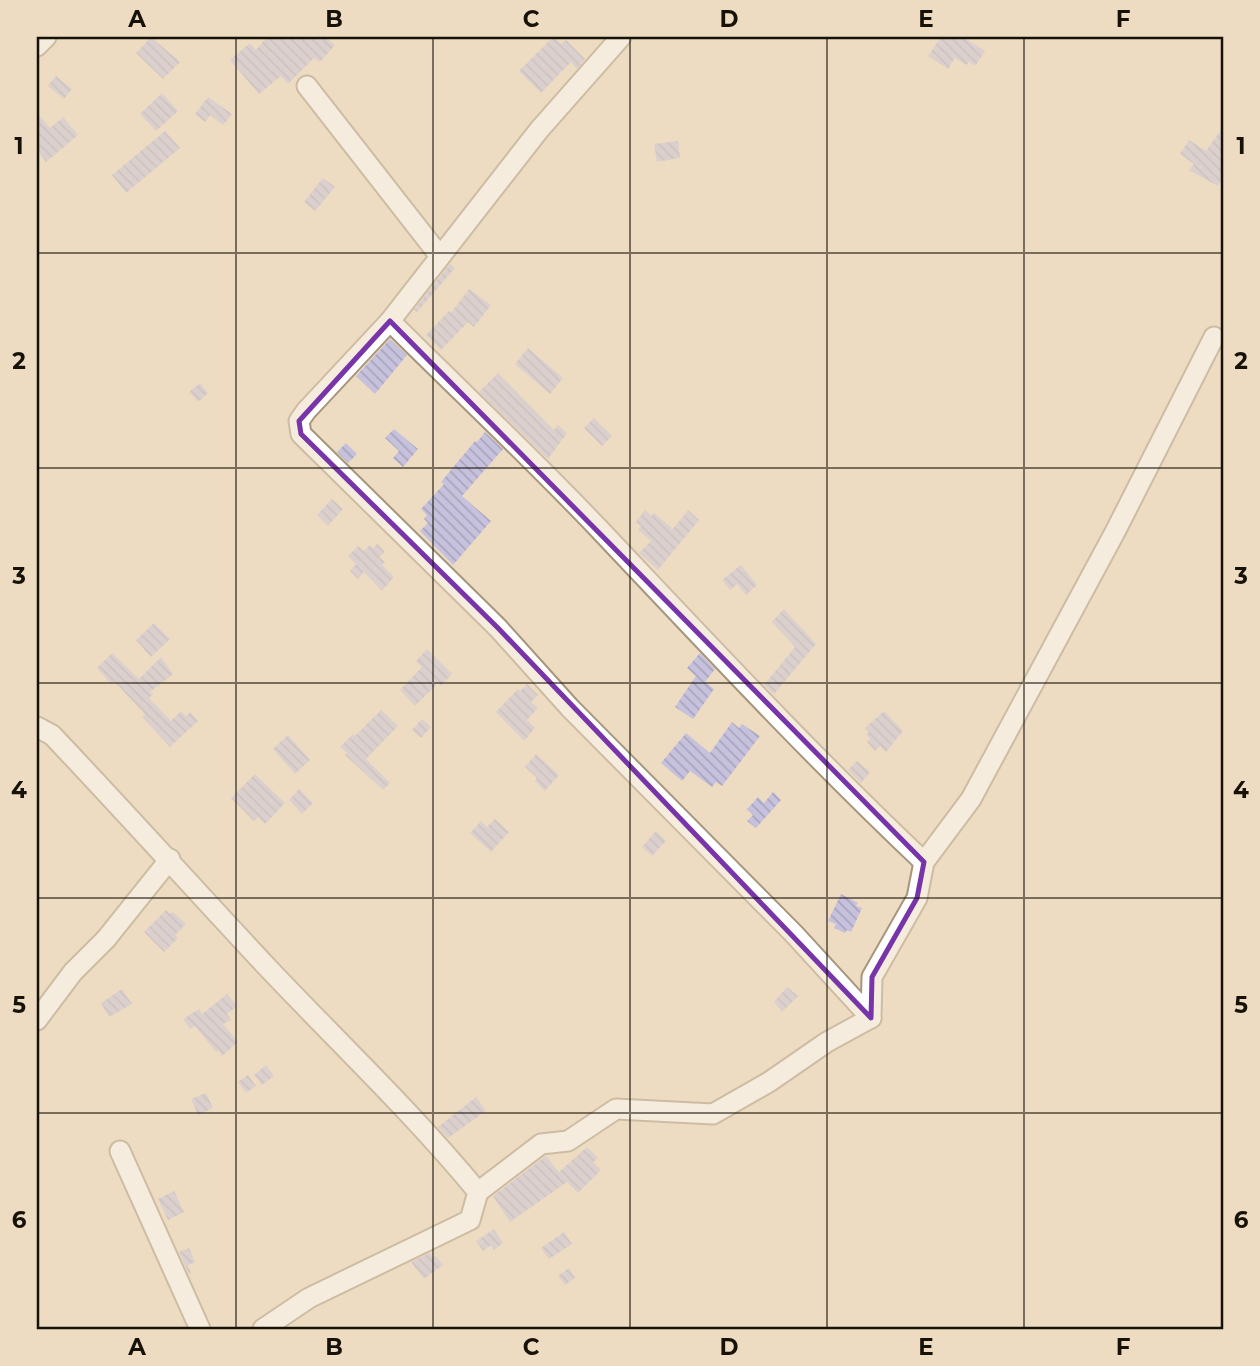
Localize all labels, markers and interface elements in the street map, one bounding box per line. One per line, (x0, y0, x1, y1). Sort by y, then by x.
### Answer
text: A (127, 5, 146, 33)
text: B (325, 5, 343, 33)
text: C (523, 5, 540, 33)
text: D (720, 5, 739, 33)
text: E (918, 5, 934, 33)
text: F (1116, 5, 1131, 33)
text: 1 (14, 132, 24, 160)
text: 1 (1236, 132, 1246, 160)
text: 2 (12, 347, 26, 375)
text: 2 (1234, 347, 1248, 375)
text: 3 (11, 562, 26, 590)
text: 3 (1233, 562, 1248, 590)
text: 4 (11, 776, 27, 804)
text: 4 (1233, 776, 1249, 804)
text: 5 (12, 991, 26, 1019)
text: 5 (1234, 991, 1248, 1019)
text: 6 (12, 1206, 27, 1234)
text: 6 (1234, 1206, 1249, 1234)
text: A (127, 1333, 146, 1361)
text: B (325, 1333, 343, 1361)
text: C (523, 1333, 540, 1361)
text: D (720, 1333, 739, 1361)
text: E (918, 1333, 934, 1361)
text: F (1116, 1333, 1131, 1361)

